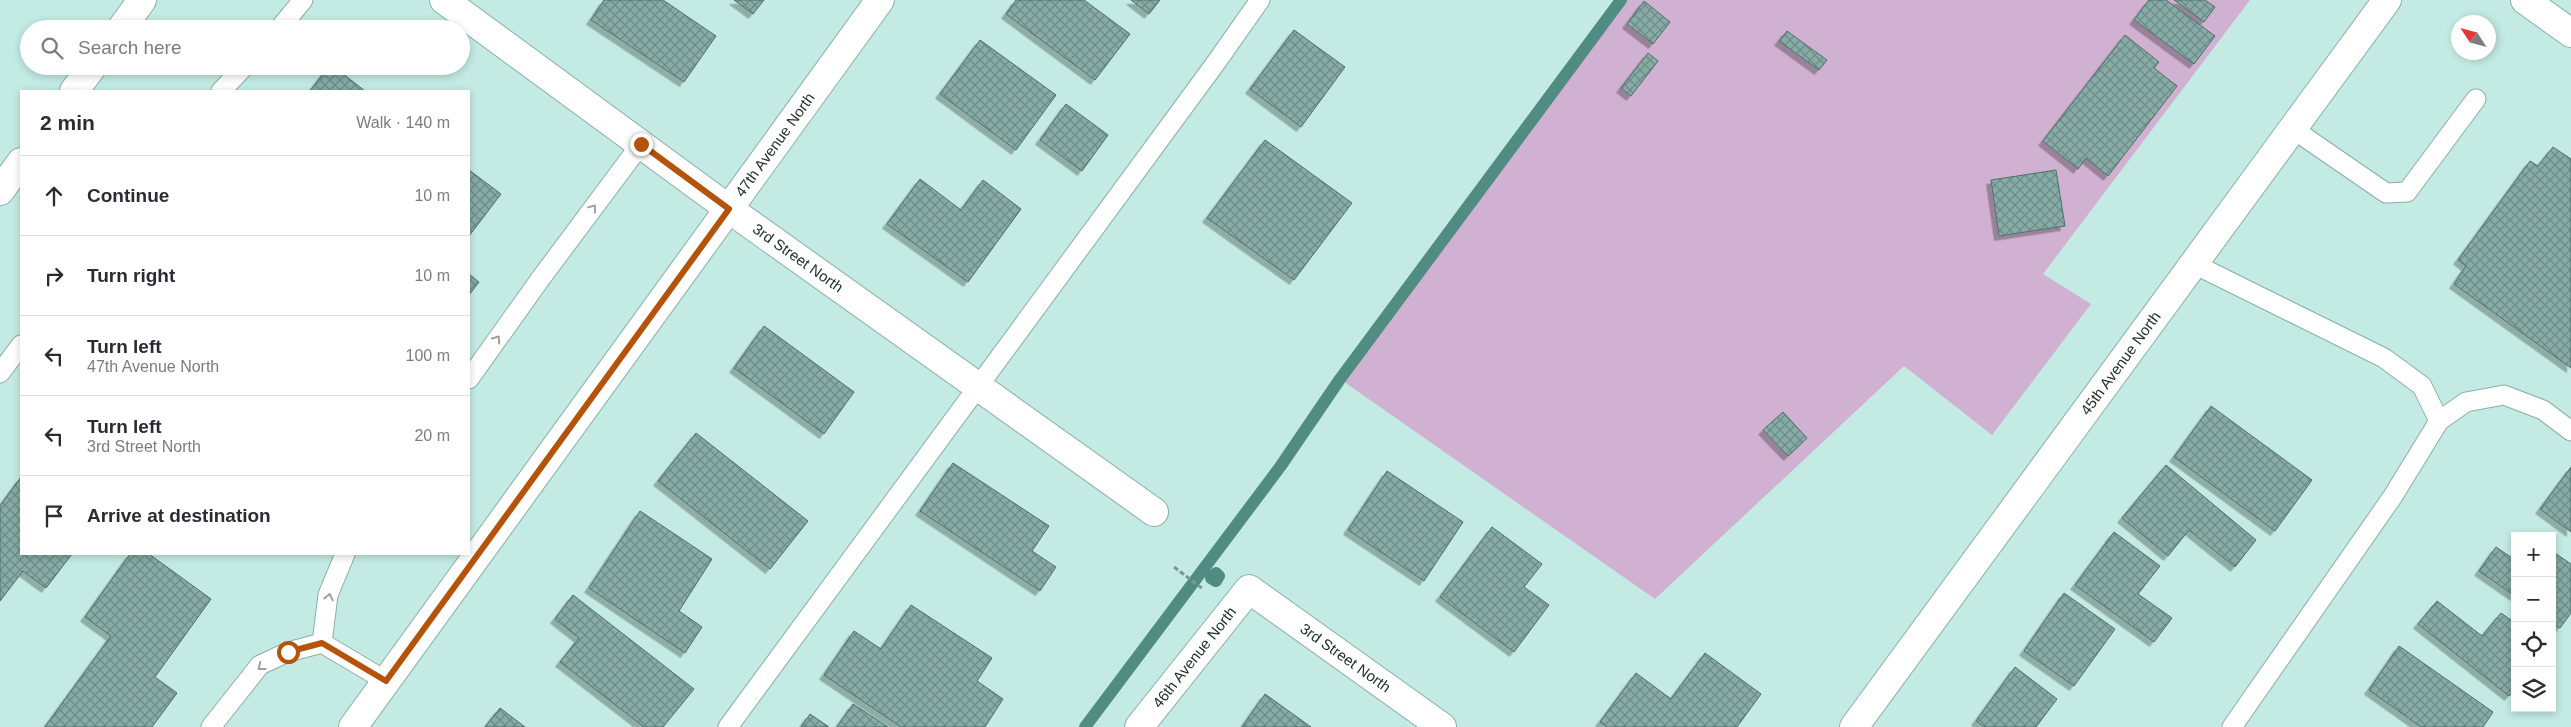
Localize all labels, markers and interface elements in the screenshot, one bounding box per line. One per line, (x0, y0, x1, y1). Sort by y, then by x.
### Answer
north arrow (2451, 15, 2496, 60)
search box (20, 20, 470, 75)
icon: search (38, 34, 66, 62)
text: Search here (78, 37, 182, 58)
street label: 47th Avenue North (731, 89, 818, 200)
text: 2 min (40, 111, 95, 134)
text: Walk · 140 m (356, 114, 450, 131)
route end (630, 133, 653, 156)
icon: ahead (40, 182, 68, 210)
text: Continue (87, 185, 169, 206)
text: 10 m (414, 187, 450, 204)
one-way arrow (587, 204, 596, 214)
street label: 3rd Street North (750, 220, 847, 296)
icon: right (40, 262, 68, 290)
text: Turn right (87, 265, 175, 286)
text: 10 m (414, 267, 450, 284)
street label: 45th Avenue North (2077, 308, 2164, 418)
one-way arrow (491, 335, 500, 345)
text: Turn left (87, 336, 162, 357)
icon: left (40, 342, 68, 370)
text: 100 m (406, 347, 450, 364)
text: 47th Avenue North (87, 358, 219, 375)
text: Turn left (87, 416, 162, 437)
icon: left (40, 422, 68, 450)
text: 20 m (414, 427, 450, 444)
text: 3rd Street North (87, 438, 201, 455)
icon: arrive (40, 502, 68, 530)
text: Arrive at destination (87, 505, 271, 526)
map controls (2511, 532, 2556, 712)
button: + (2511, 532, 2556, 577)
button: − (2511, 577, 2556, 622)
one-way arrow (323, 592, 334, 601)
street label: 46th Avenue North (1149, 603, 1239, 711)
street label: 3rd Street North (1297, 620, 1394, 695)
button: locate (2511, 622, 2556, 667)
route start (277, 641, 300, 664)
one-way arrow (257, 661, 267, 670)
button: layers (2511, 667, 2556, 712)

